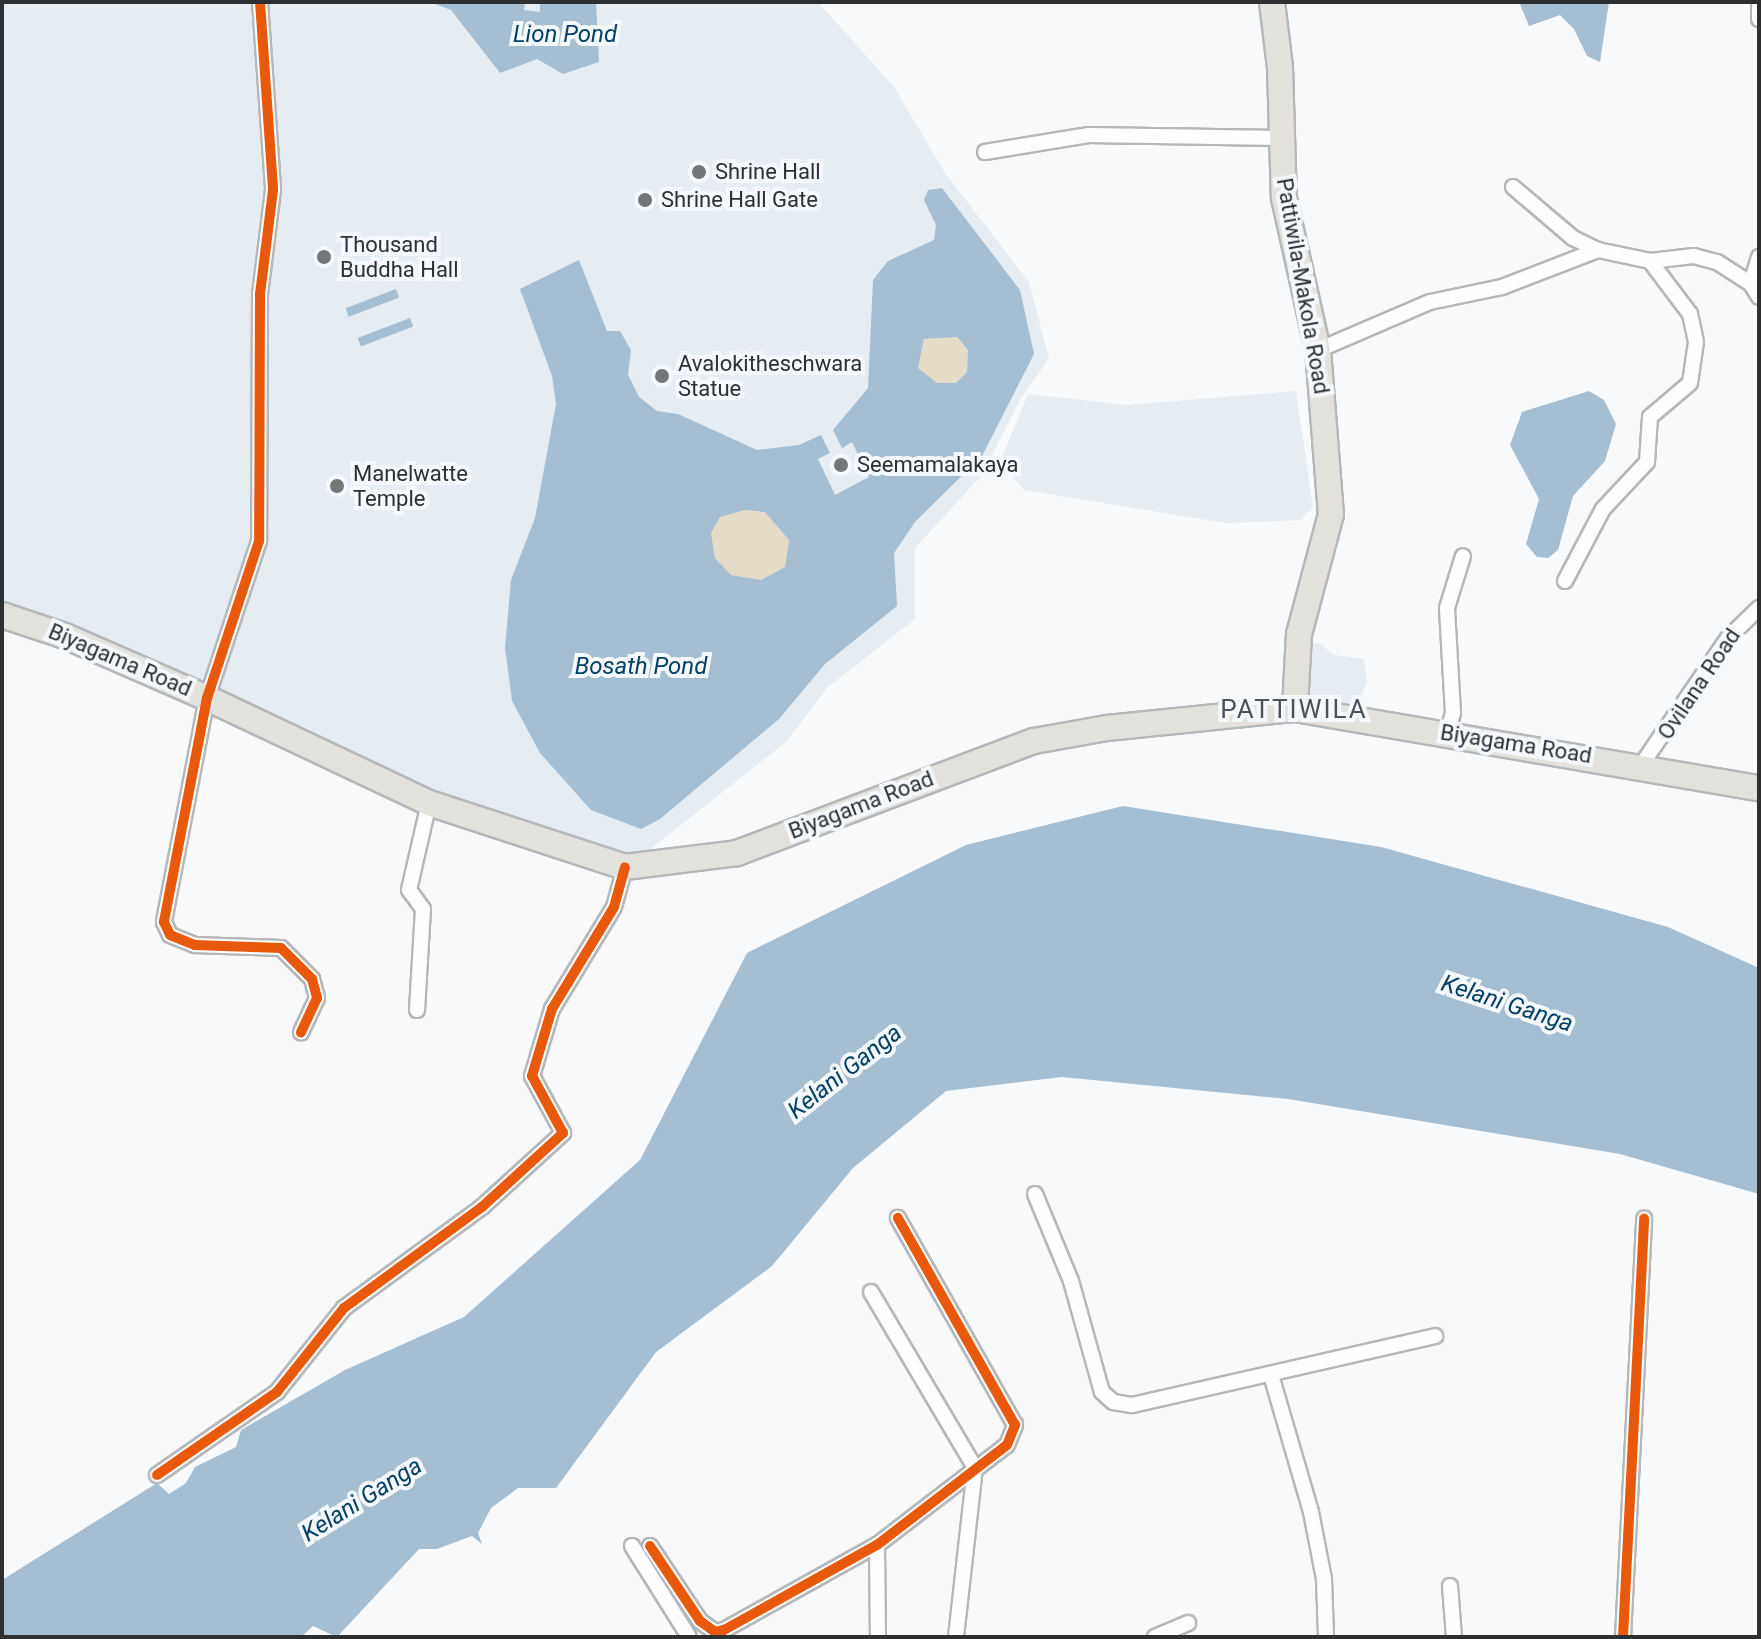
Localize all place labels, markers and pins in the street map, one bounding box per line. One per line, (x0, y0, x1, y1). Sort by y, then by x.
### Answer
place label: Shrine Hall (715, 159, 821, 185)
marker: Shrine Hall (690, 163, 708, 181)
place label: Shrine Hall Gate (661, 187, 818, 213)
marker: Shrine Hall Gate (636, 191, 654, 209)
place label: Thousand Buddha Hall (340, 231, 459, 282)
marker: Thousand Buddha Hall (315, 248, 333, 266)
place label: Avalokitheschwara Statue (678, 350, 862, 402)
marker: Avalokitheschwara Statue (653, 367, 671, 385)
place label: Seemamalakaya (857, 452, 1018, 478)
marker: Seemamalakaya (832, 456, 850, 474)
place label: Manelwatte Temple (353, 460, 468, 512)
marker: Manelwatte Temple (328, 477, 346, 495)

